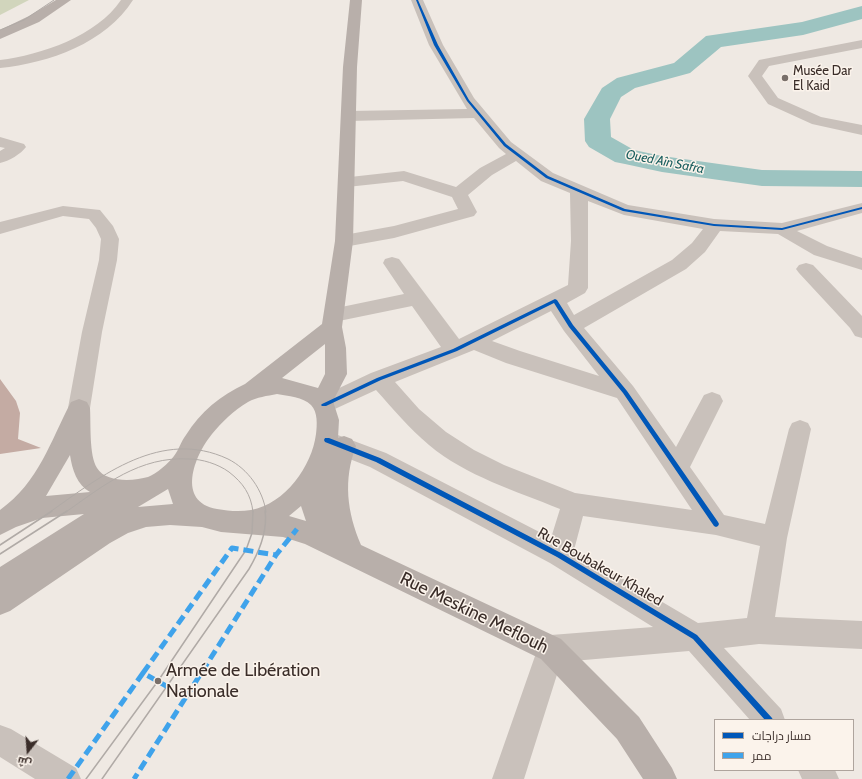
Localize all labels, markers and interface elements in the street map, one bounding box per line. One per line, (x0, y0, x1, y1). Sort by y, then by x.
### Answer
place label: Musée Dar El Kaid (793, 63, 852, 94)
marker: Musée Dar El Kaid (780, 73, 790, 83)
water label: Oued Aîn Safra (625, 147, 705, 177)
street label: Rue Boubakeur Khaled (534, 524, 666, 610)
street label: Rue Meskine Meflouh (396, 568, 552, 658)
place label: Armée de Libération Nationale (166, 660, 320, 702)
marker: Armée de Libération Nationale (153, 676, 163, 686)
legend (714, 719, 854, 771)
text: مسار دراجات (752, 728, 811, 743)
north arrow (8, 731, 48, 771)
text: ممر (752, 748, 771, 763)
text: ش (16, 754, 33, 771)

